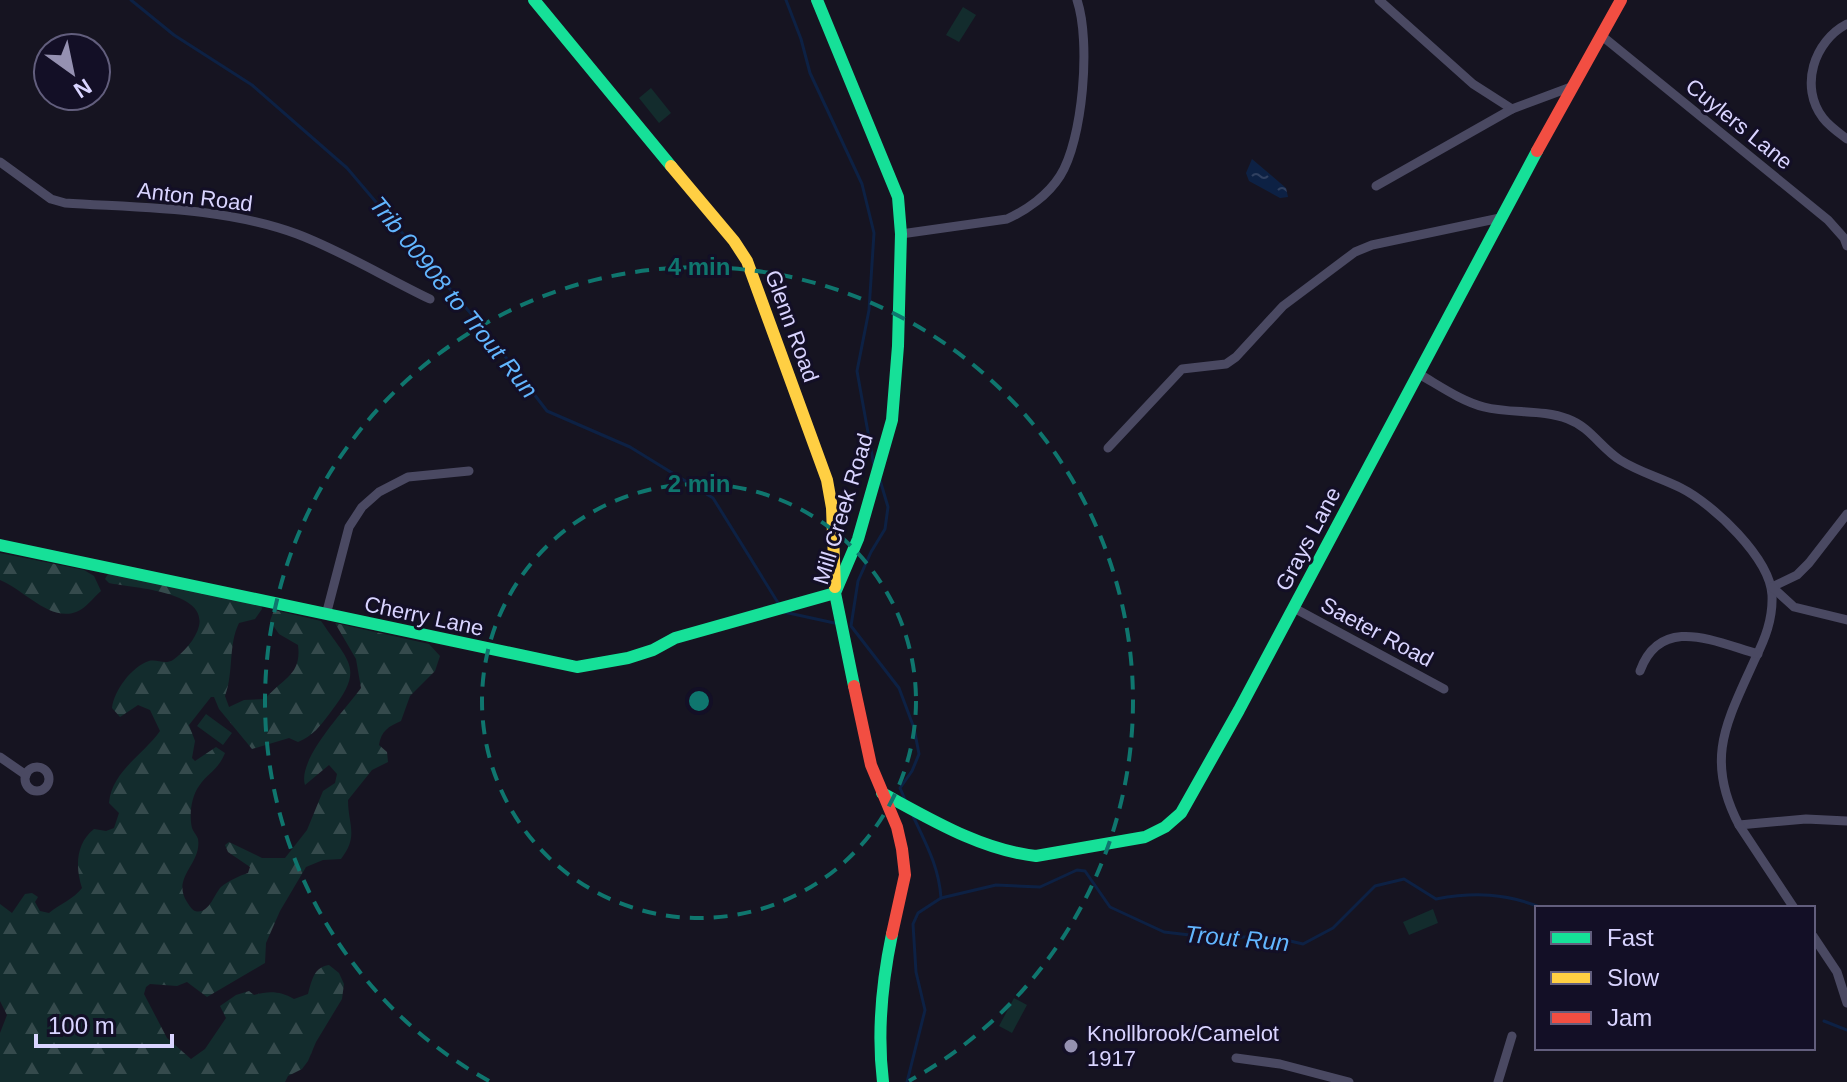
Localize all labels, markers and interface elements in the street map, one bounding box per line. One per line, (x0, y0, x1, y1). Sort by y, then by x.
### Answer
north arrow (32, 32, 112, 112)
street label: Cuylers Lane (1681, 73, 1797, 175)
text: N (69, 74, 96, 103)
street label: Anton Road (136, 178, 254, 216)
water label: Trib 00908 to Trout Run (364, 191, 544, 403)
text: 4 min (668, 253, 730, 280)
street label: Glenn Road (760, 267, 824, 385)
street label: Mill Creek Road (808, 431, 878, 587)
text: 2 min (668, 470, 730, 497)
street label: Grays Lane (1270, 483, 1346, 595)
street label: Cherry Lane (362, 591, 486, 641)
street label: Saeter Road (1317, 592, 1437, 672)
centre of rings (685, 687, 713, 715)
legend (1535, 906, 1815, 1050)
water label: Trout Run (1184, 920, 1290, 956)
text: Fast (1607, 924, 1654, 951)
text: Slow (1607, 964, 1660, 991)
scale bar (36, 998, 172, 1048)
text: Jam (1607, 1004, 1652, 1031)
text: 100 m (48, 1012, 115, 1039)
place label: Knollbrook/Camelot 1917 (1087, 1021, 1279, 1071)
marker: Knollbrook/Camelot 1917 (1062, 1037, 1080, 1055)

